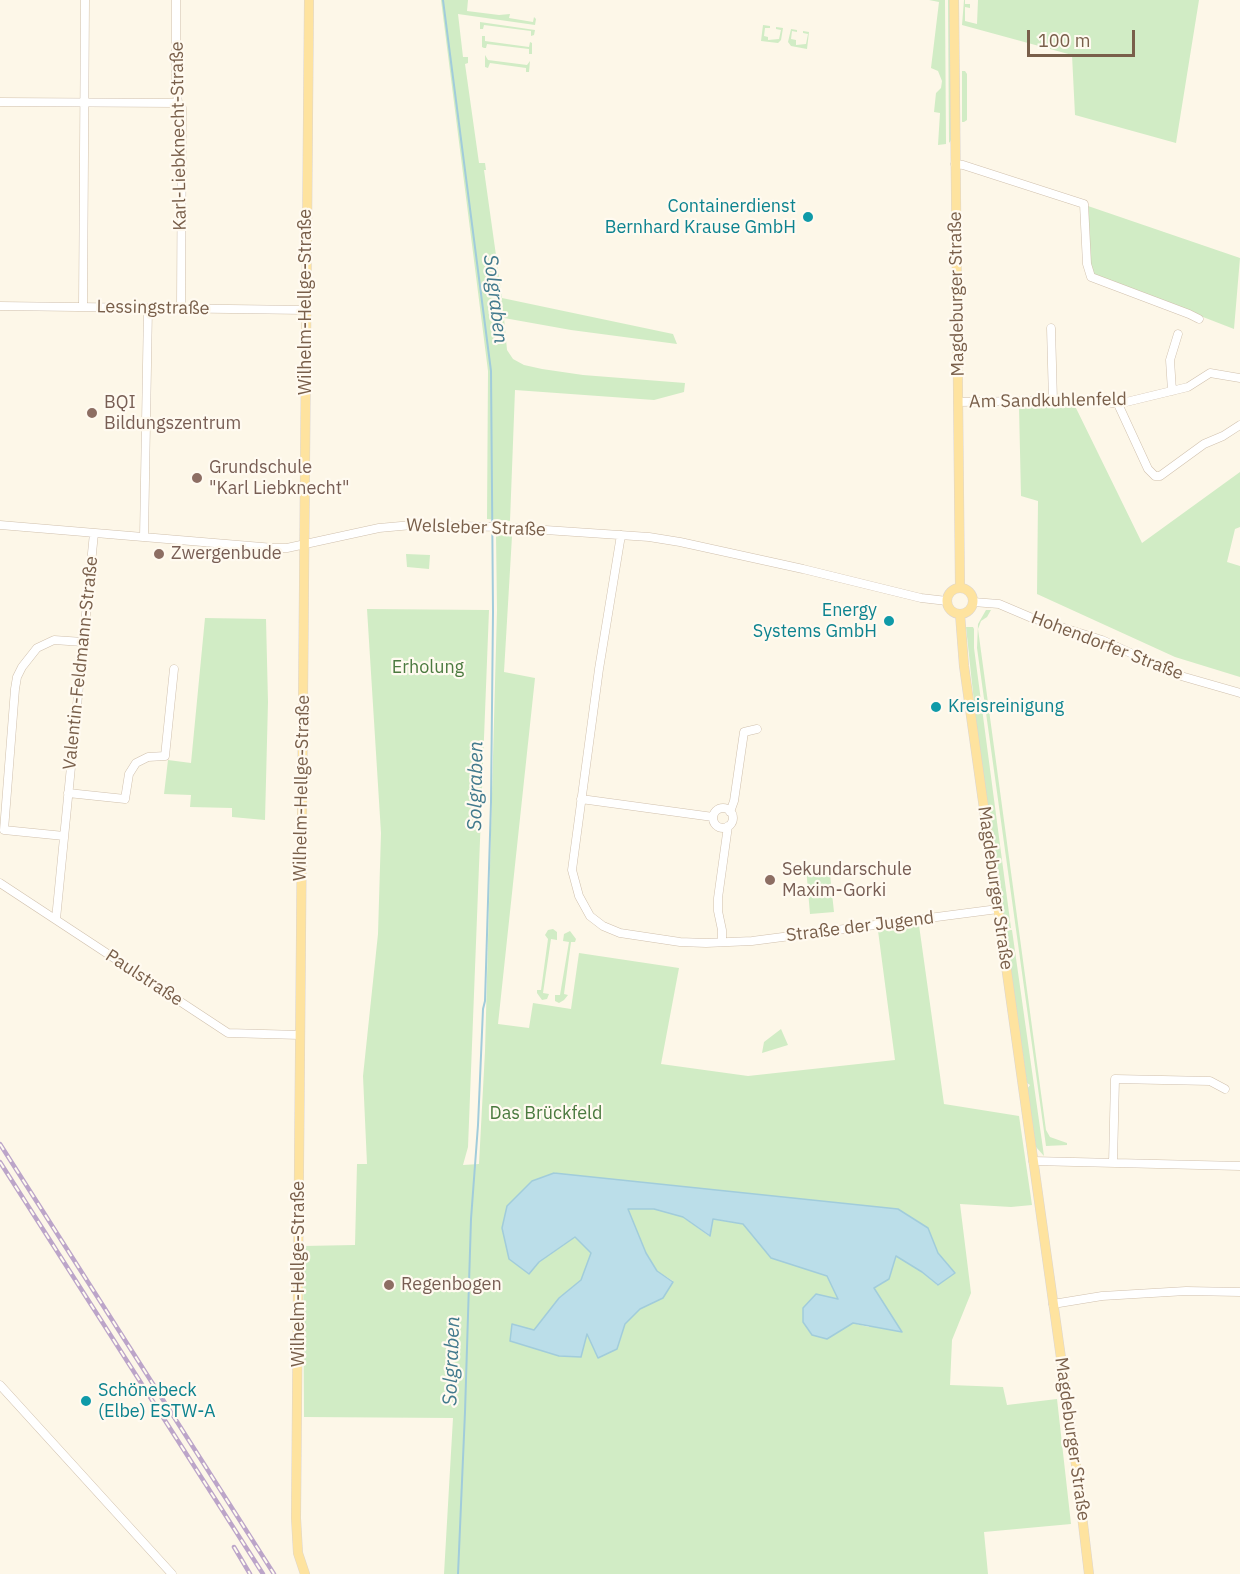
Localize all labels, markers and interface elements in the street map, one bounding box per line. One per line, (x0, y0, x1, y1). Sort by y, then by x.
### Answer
scale bar (1030, 18, 1138, 56)
text: 100 m (1038, 29, 1090, 52)
street label: Karl-Liebknecht-Straße (167, 41, 191, 231)
place label: Containerdienst Bernhard Krause GmbH (605, 196, 796, 238)
street label: Wilhelm-Hellge-Straße (295, 209, 317, 395)
marker: Containerdienst Bernhard Krause GmbH (801, 210, 815, 224)
street label: Magdeburger Straße (945, 211, 969, 377)
water label: Solgraben (478, 253, 512, 345)
street label: Lessingstraße (96, 296, 210, 320)
street label: Am Sandkuhlenfeld (969, 389, 1127, 413)
place label: BQI Bildungszentrum (104, 392, 241, 434)
marker: BQI Bildungszentrum (85, 406, 99, 420)
place label: Grundschule "Karl Liebknecht" (209, 457, 350, 500)
marker: Grundschule "Karl Liebknecht" (190, 471, 204, 485)
street label: Welsleber Straße (406, 515, 546, 541)
place label: Zwergenbude (171, 543, 282, 565)
marker: Zwergenbude (152, 547, 166, 561)
street label: Valentin-Feldmann-Straße (59, 555, 103, 771)
place label: Energy Systems GmbH (753, 600, 877, 642)
street label: Hohendorfer Straße (1028, 607, 1186, 685)
marker: Energy Systems GmbH (882, 614, 896, 628)
park label: Erholung (392, 657, 464, 679)
street label: Wilhelm-Hellge-Straße (290, 695, 314, 881)
place label: Kreisreinigung (948, 696, 1064, 718)
marker: Kreisreinigung (929, 700, 943, 714)
water label: Solgraben (463, 741, 489, 831)
street label: Magdeburger Straße (973, 805, 1017, 971)
place label: Sekundarschule Maxim-Gorki (782, 859, 912, 902)
marker: Sekundarschule Maxim-Gorki (763, 873, 777, 887)
street label: Straße der Jugend (785, 907, 935, 947)
street label: Paulstraße (101, 945, 187, 1011)
park label: Das Brückfeld (490, 1103, 602, 1125)
street label: Wilhelm-Hellge-Straße (288, 1181, 310, 1367)
place label: Regenbogen (401, 1274, 502, 1296)
marker: Regenbogen (382, 1278, 396, 1292)
water label: Solgraben (438, 1316, 466, 1406)
street label: Magdeburger Straße (1050, 1356, 1094, 1522)
place label: Schönebeck (Elbe) ESTW-A (98, 1380, 216, 1422)
marker: Schönebeck (Elbe) ESTW-A (79, 1394, 93, 1408)

